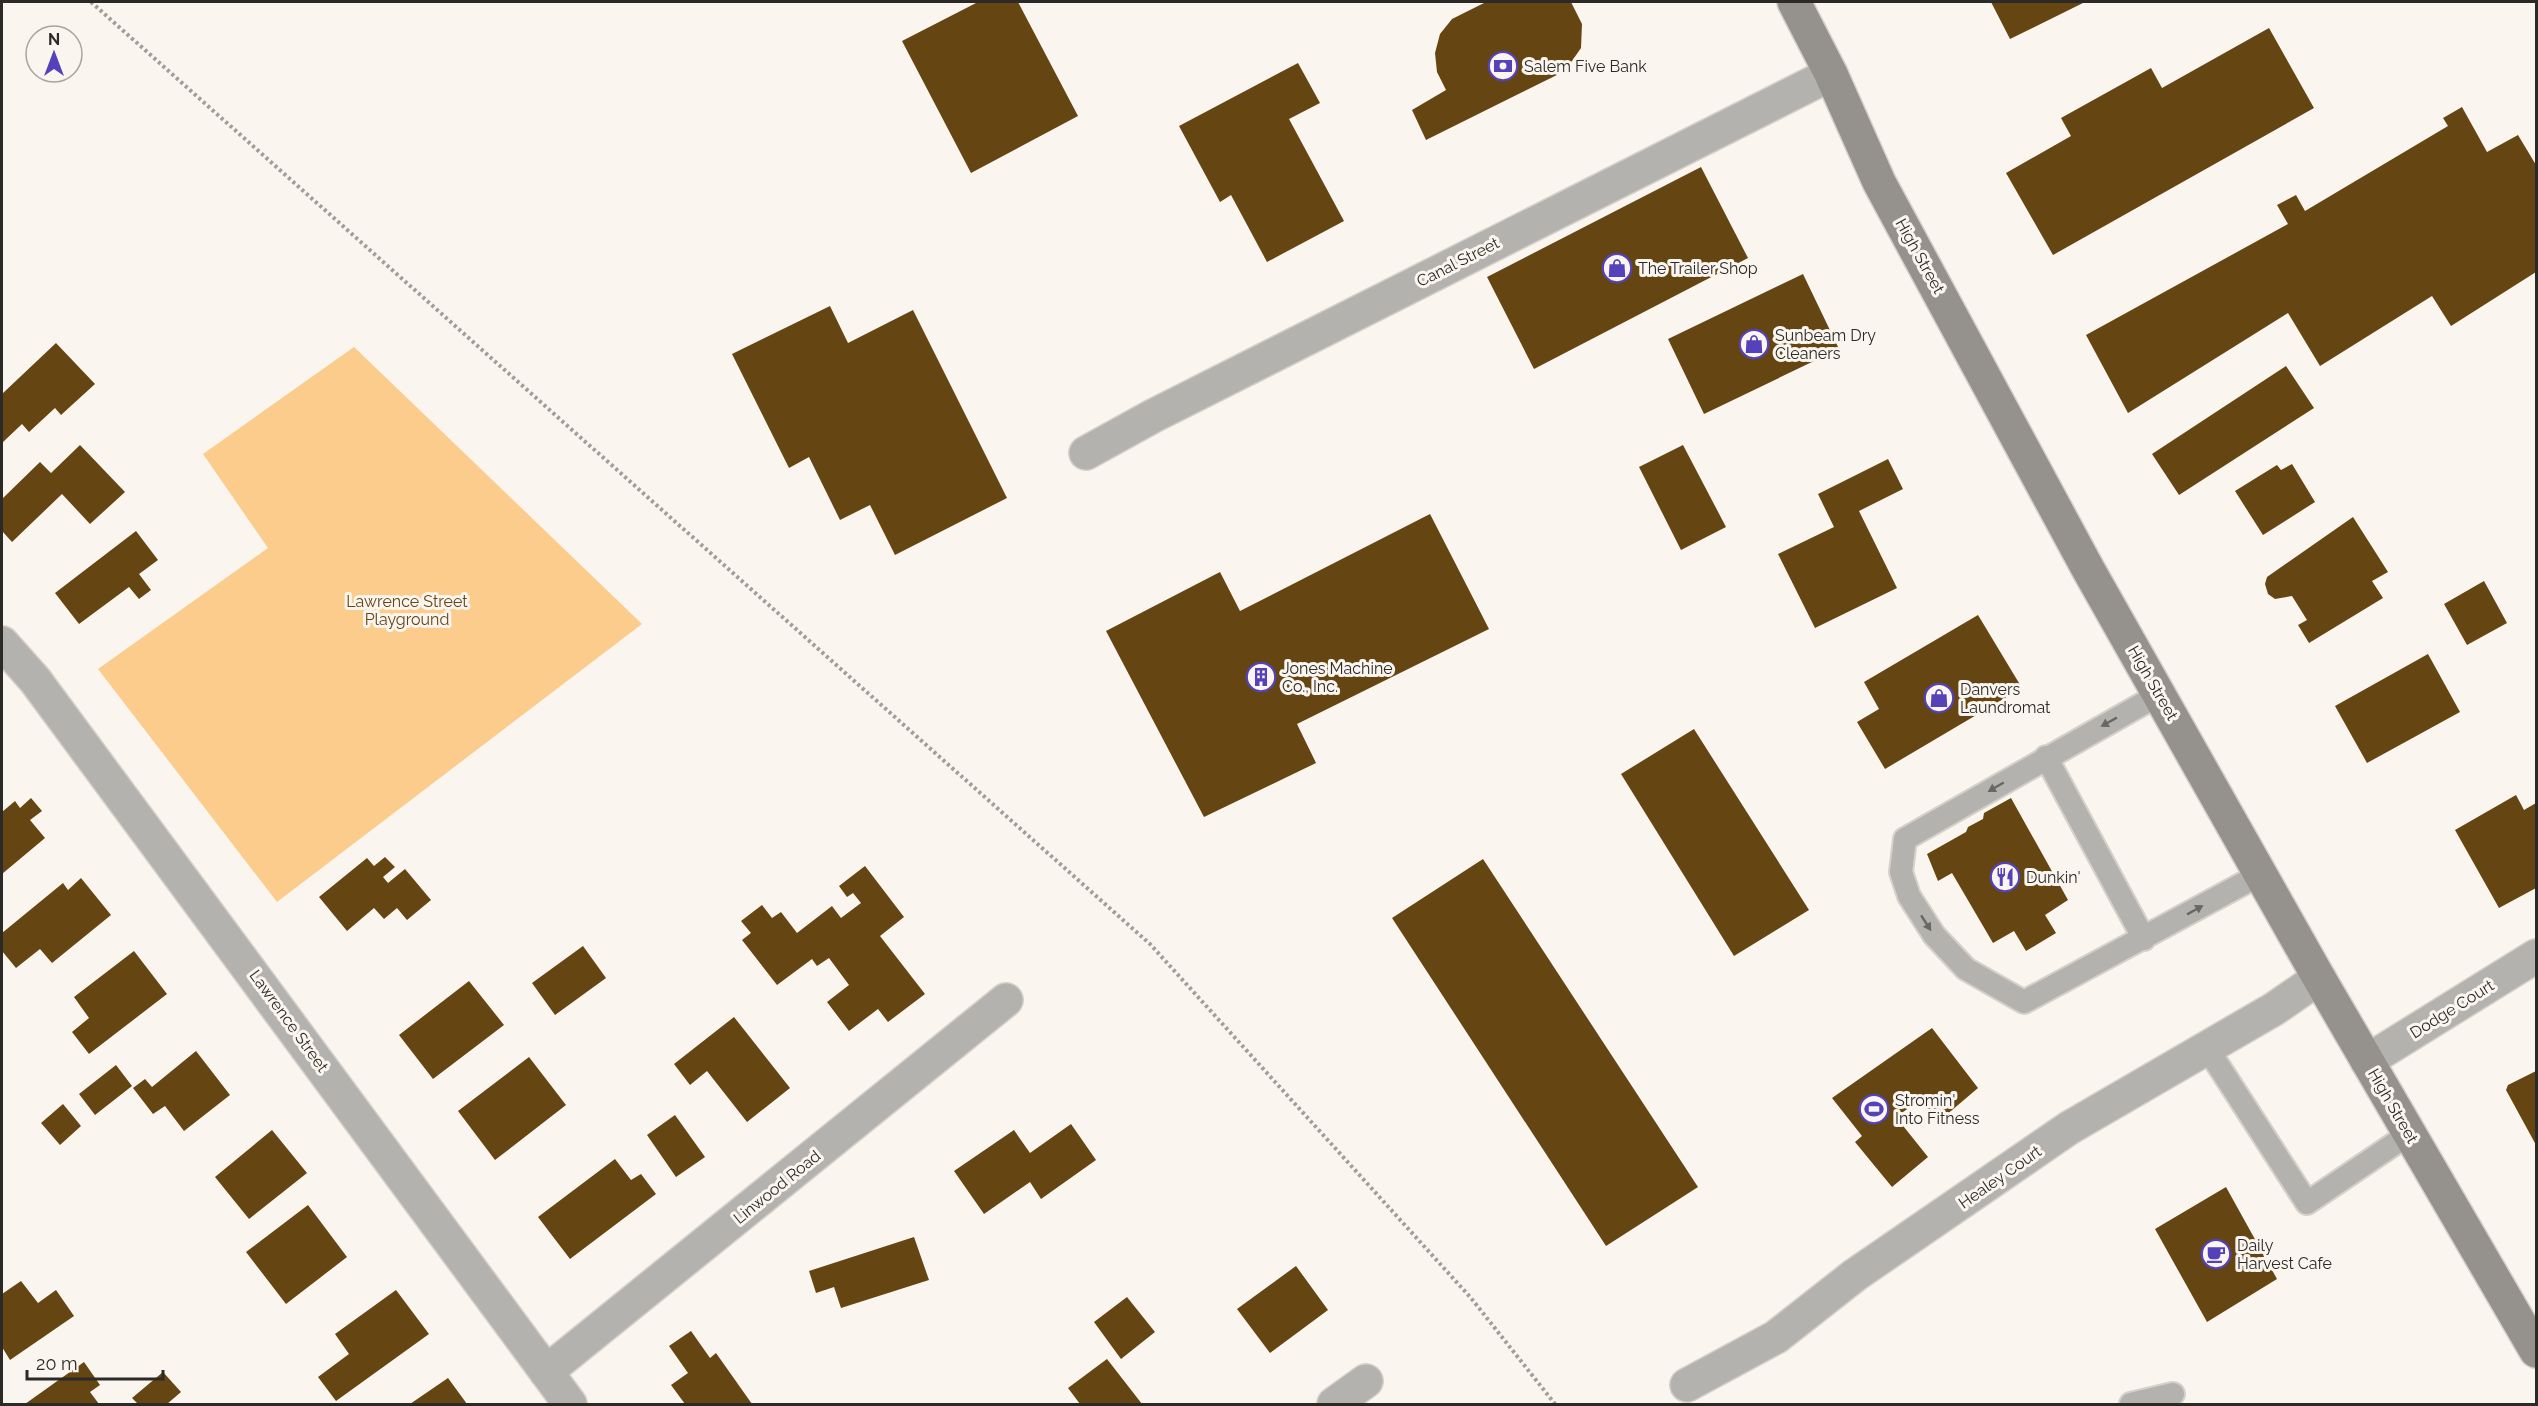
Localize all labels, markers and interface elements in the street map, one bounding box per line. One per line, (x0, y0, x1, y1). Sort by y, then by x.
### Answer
north arrow (24, 24, 84, 84)
text: N (48, 30, 60, 49)
bank icon: Salem Five Bank (1487, 50, 1519, 82)
place label: Salem Five Bank (1524, 57, 1647, 76)
street label: High Street (1892, 215, 1949, 297)
street label: Canal Street (1414, 233, 1503, 291)
shop icon: The Trailer Shop (1601, 252, 1633, 284)
place label: The Trailer Shop (1638, 259, 1758, 278)
place label: Sunbeam Dry Cleaners (1775, 326, 1876, 363)
shop icon: Sunbeam Dry Cleaners (1738, 328, 1770, 360)
park label: Lawrence Street Playground (346, 592, 468, 629)
street label: High Street (2124, 642, 2182, 724)
place label: Jones Machine Co., Inc. (1282, 659, 1393, 696)
building icon: Jones Machine Co., Inc. (1245, 661, 1277, 693)
place label: Danvers Laundromat (1960, 680, 2051, 717)
shop icon: Danvers Laundromat (1923, 682, 1955, 714)
one-way arrow (2100, 717, 2117, 727)
one-way arrow (1988, 781, 2004, 792)
restaurant icon: Dunkin' (1989, 861, 2021, 893)
place label: Dunkin' (2026, 868, 2081, 887)
one-way arrow (2187, 905, 2204, 915)
one-way arrow (1921, 914, 1932, 931)
street label: Lawrence Street (246, 966, 333, 1076)
street label: Dodge Court (2407, 975, 2498, 1042)
street label: High Street (2364, 1065, 2422, 1147)
place label: Stromin' Into Fitness (1895, 1091, 1980, 1128)
sports icon: Stromin' Into Fitness (1858, 1093, 1890, 1125)
street label: Healey Court (1955, 1141, 2046, 1212)
street label: Linwood Road (730, 1146, 824, 1228)
place label: Daily Harvest Cafe (2237, 1236, 2332, 1273)
cafe icon: Daily Harvest Cafe (2200, 1238, 2232, 1270)
scale bar (27, 1343, 164, 1381)
text: 20 m (36, 1353, 78, 1374)

